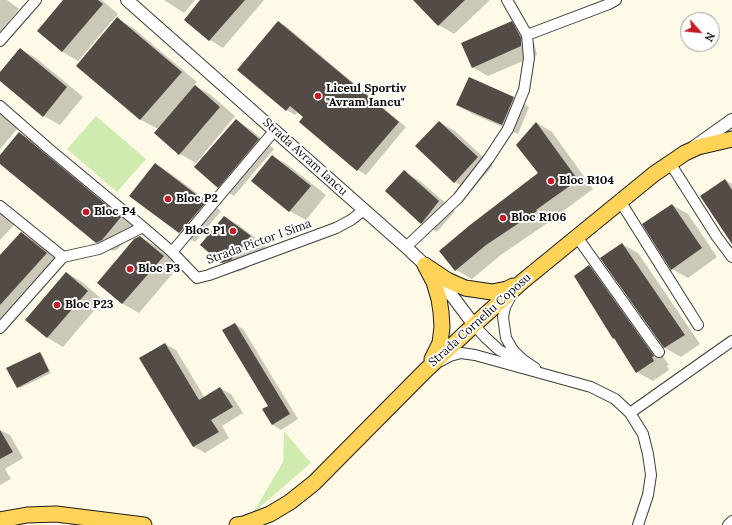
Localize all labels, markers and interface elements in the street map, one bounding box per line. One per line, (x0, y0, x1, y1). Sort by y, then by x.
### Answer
north arrow (680, 12, 720, 52)
text: N (702, 30, 718, 44)
place label: Liceul Sportiv "Avram Iancu" (326, 82, 406, 110)
marker: Liceul Sportiv "Avram Iancu" (313, 91, 323, 101)
street label: Strada Avram Iancu (260, 115, 350, 199)
place label: Bloc R104 (559, 174, 614, 188)
marker: Bloc R104 (546, 176, 556, 186)
place label: Bloc P2 (176, 192, 218, 206)
marker: Bloc P2 (163, 194, 173, 204)
place label: Bloc P4 (94, 205, 136, 219)
marker: Bloc P4 (81, 207, 91, 217)
place label: Bloc R106 (511, 211, 566, 225)
marker: Bloc R106 (498, 213, 508, 223)
street label: Strada Pictor I Sima (205, 216, 313, 268)
place label: Bloc P1 (185, 224, 225, 238)
marker: Bloc P1 (228, 226, 238, 236)
place label: Bloc P3 (138, 262, 180, 276)
marker: Bloc P3 (125, 264, 135, 274)
street label: Strada Corneliu Coposu (426, 270, 534, 370)
place label: Bloc P23 (65, 298, 114, 312)
marker: Bloc P23 (52, 300, 62, 310)

